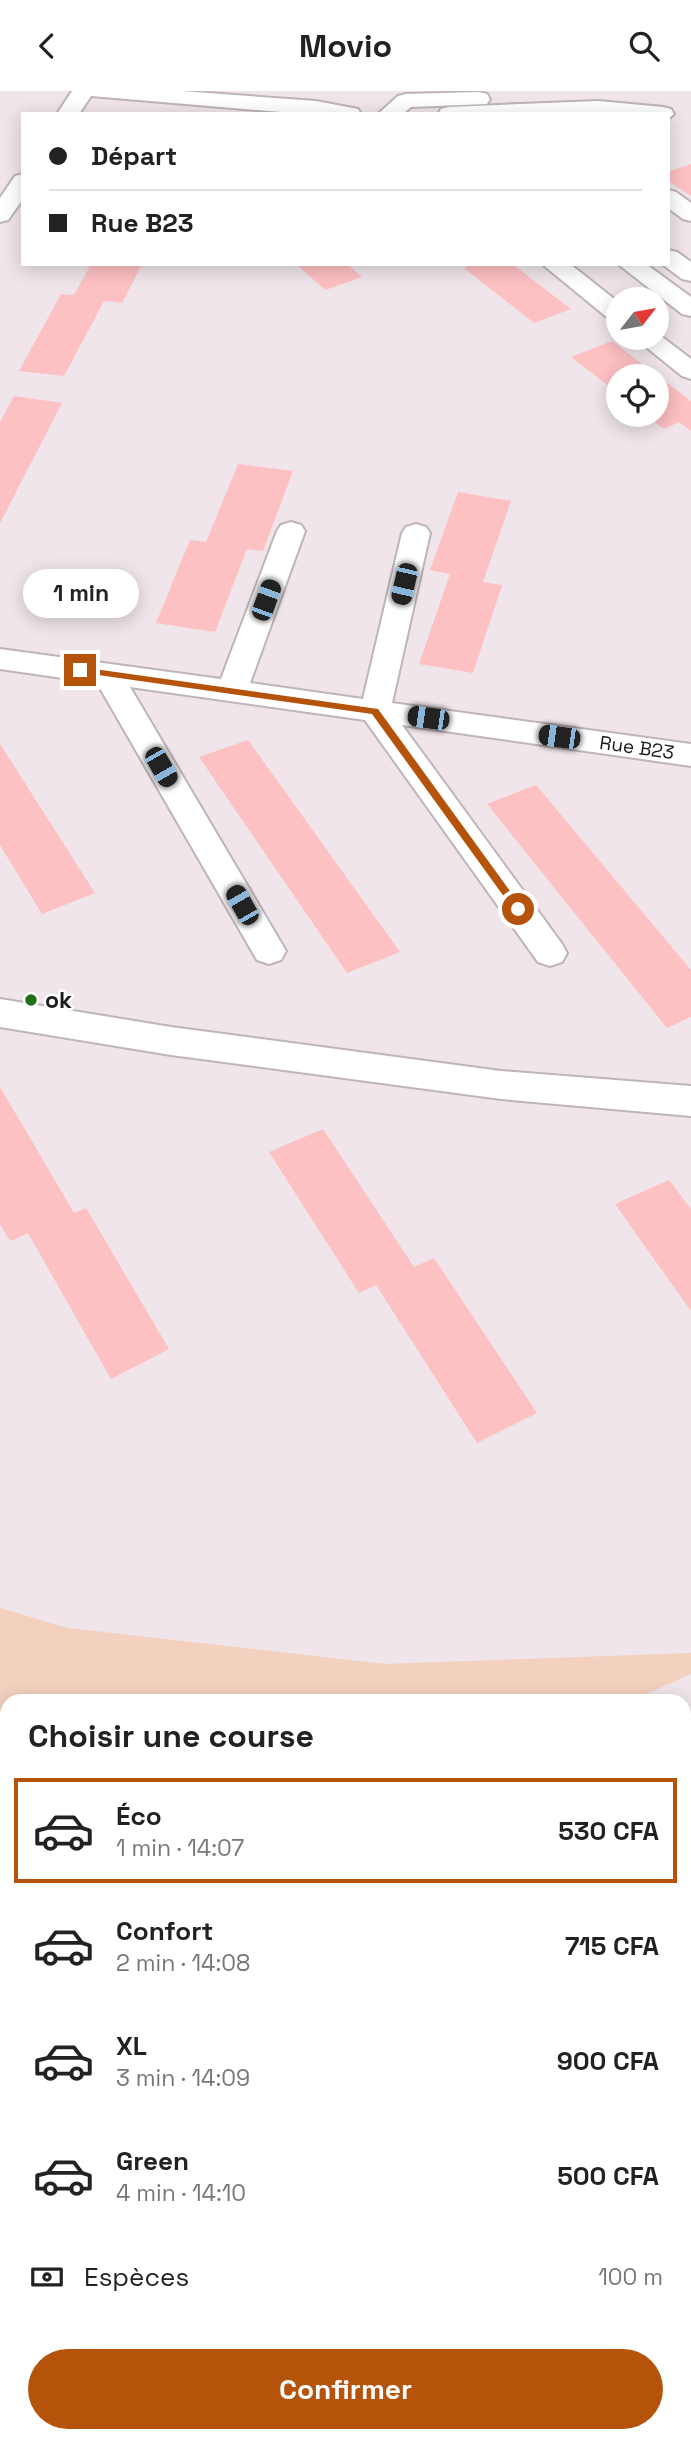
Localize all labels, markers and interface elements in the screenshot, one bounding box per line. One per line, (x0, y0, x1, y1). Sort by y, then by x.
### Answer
text: Movio (299, 26, 392, 66)
icon: back (28, 27, 66, 65)
icon: search (625, 27, 663, 65)
text: Départ (91, 139, 177, 173)
text: Rue B23 (91, 206, 194, 240)
north arrow (606, 287, 668, 350)
map controls (606, 287, 669, 427)
button: locate (606, 364, 669, 427)
car (390, 561, 419, 607)
callout: 1 min (22, 568, 138, 617)
car (249, 577, 284, 623)
text: 1 min (53, 578, 109, 608)
route end (64, 654, 96, 686)
car (406, 705, 451, 731)
car (537, 724, 582, 750)
street label: Rue B23 (598, 730, 676, 765)
car (142, 744, 181, 790)
car (223, 882, 262, 928)
route start (502, 893, 534, 925)
place label: ok (45, 985, 72, 1015)
marker: ok (23, 992, 39, 1008)
text: Choisir une course (28, 1716, 314, 1756)
icon: car (32, 1799, 95, 1862)
text: Éco (116, 1799, 162, 1833)
text: 530 CFA (558, 1814, 659, 1848)
text: 1 min · 14:07 (116, 1833, 244, 1863)
icon: car (32, 1914, 95, 1977)
text: Confort (116, 1914, 213, 1948)
text: 715 CFA (565, 1929, 659, 1963)
text: 2 min · 14:08 (116, 1948, 250, 1978)
icon: car (32, 2029, 95, 2092)
text: XL (116, 2029, 147, 2063)
text: 900 CFA (557, 2044, 659, 2078)
text: 3 min · 14:09 (116, 2063, 250, 2093)
icon: car (32, 2144, 95, 2207)
text: Green (116, 2144, 189, 2178)
text: 500 CFA (557, 2159, 659, 2193)
text: 4 min · 14:10 (116, 2178, 246, 2208)
icon: cash (28, 2258, 66, 2296)
text: Espèces (84, 2260, 189, 2294)
text: 100 m (598, 2262, 663, 2292)
button: Confirmer (28, 2349, 663, 2429)

